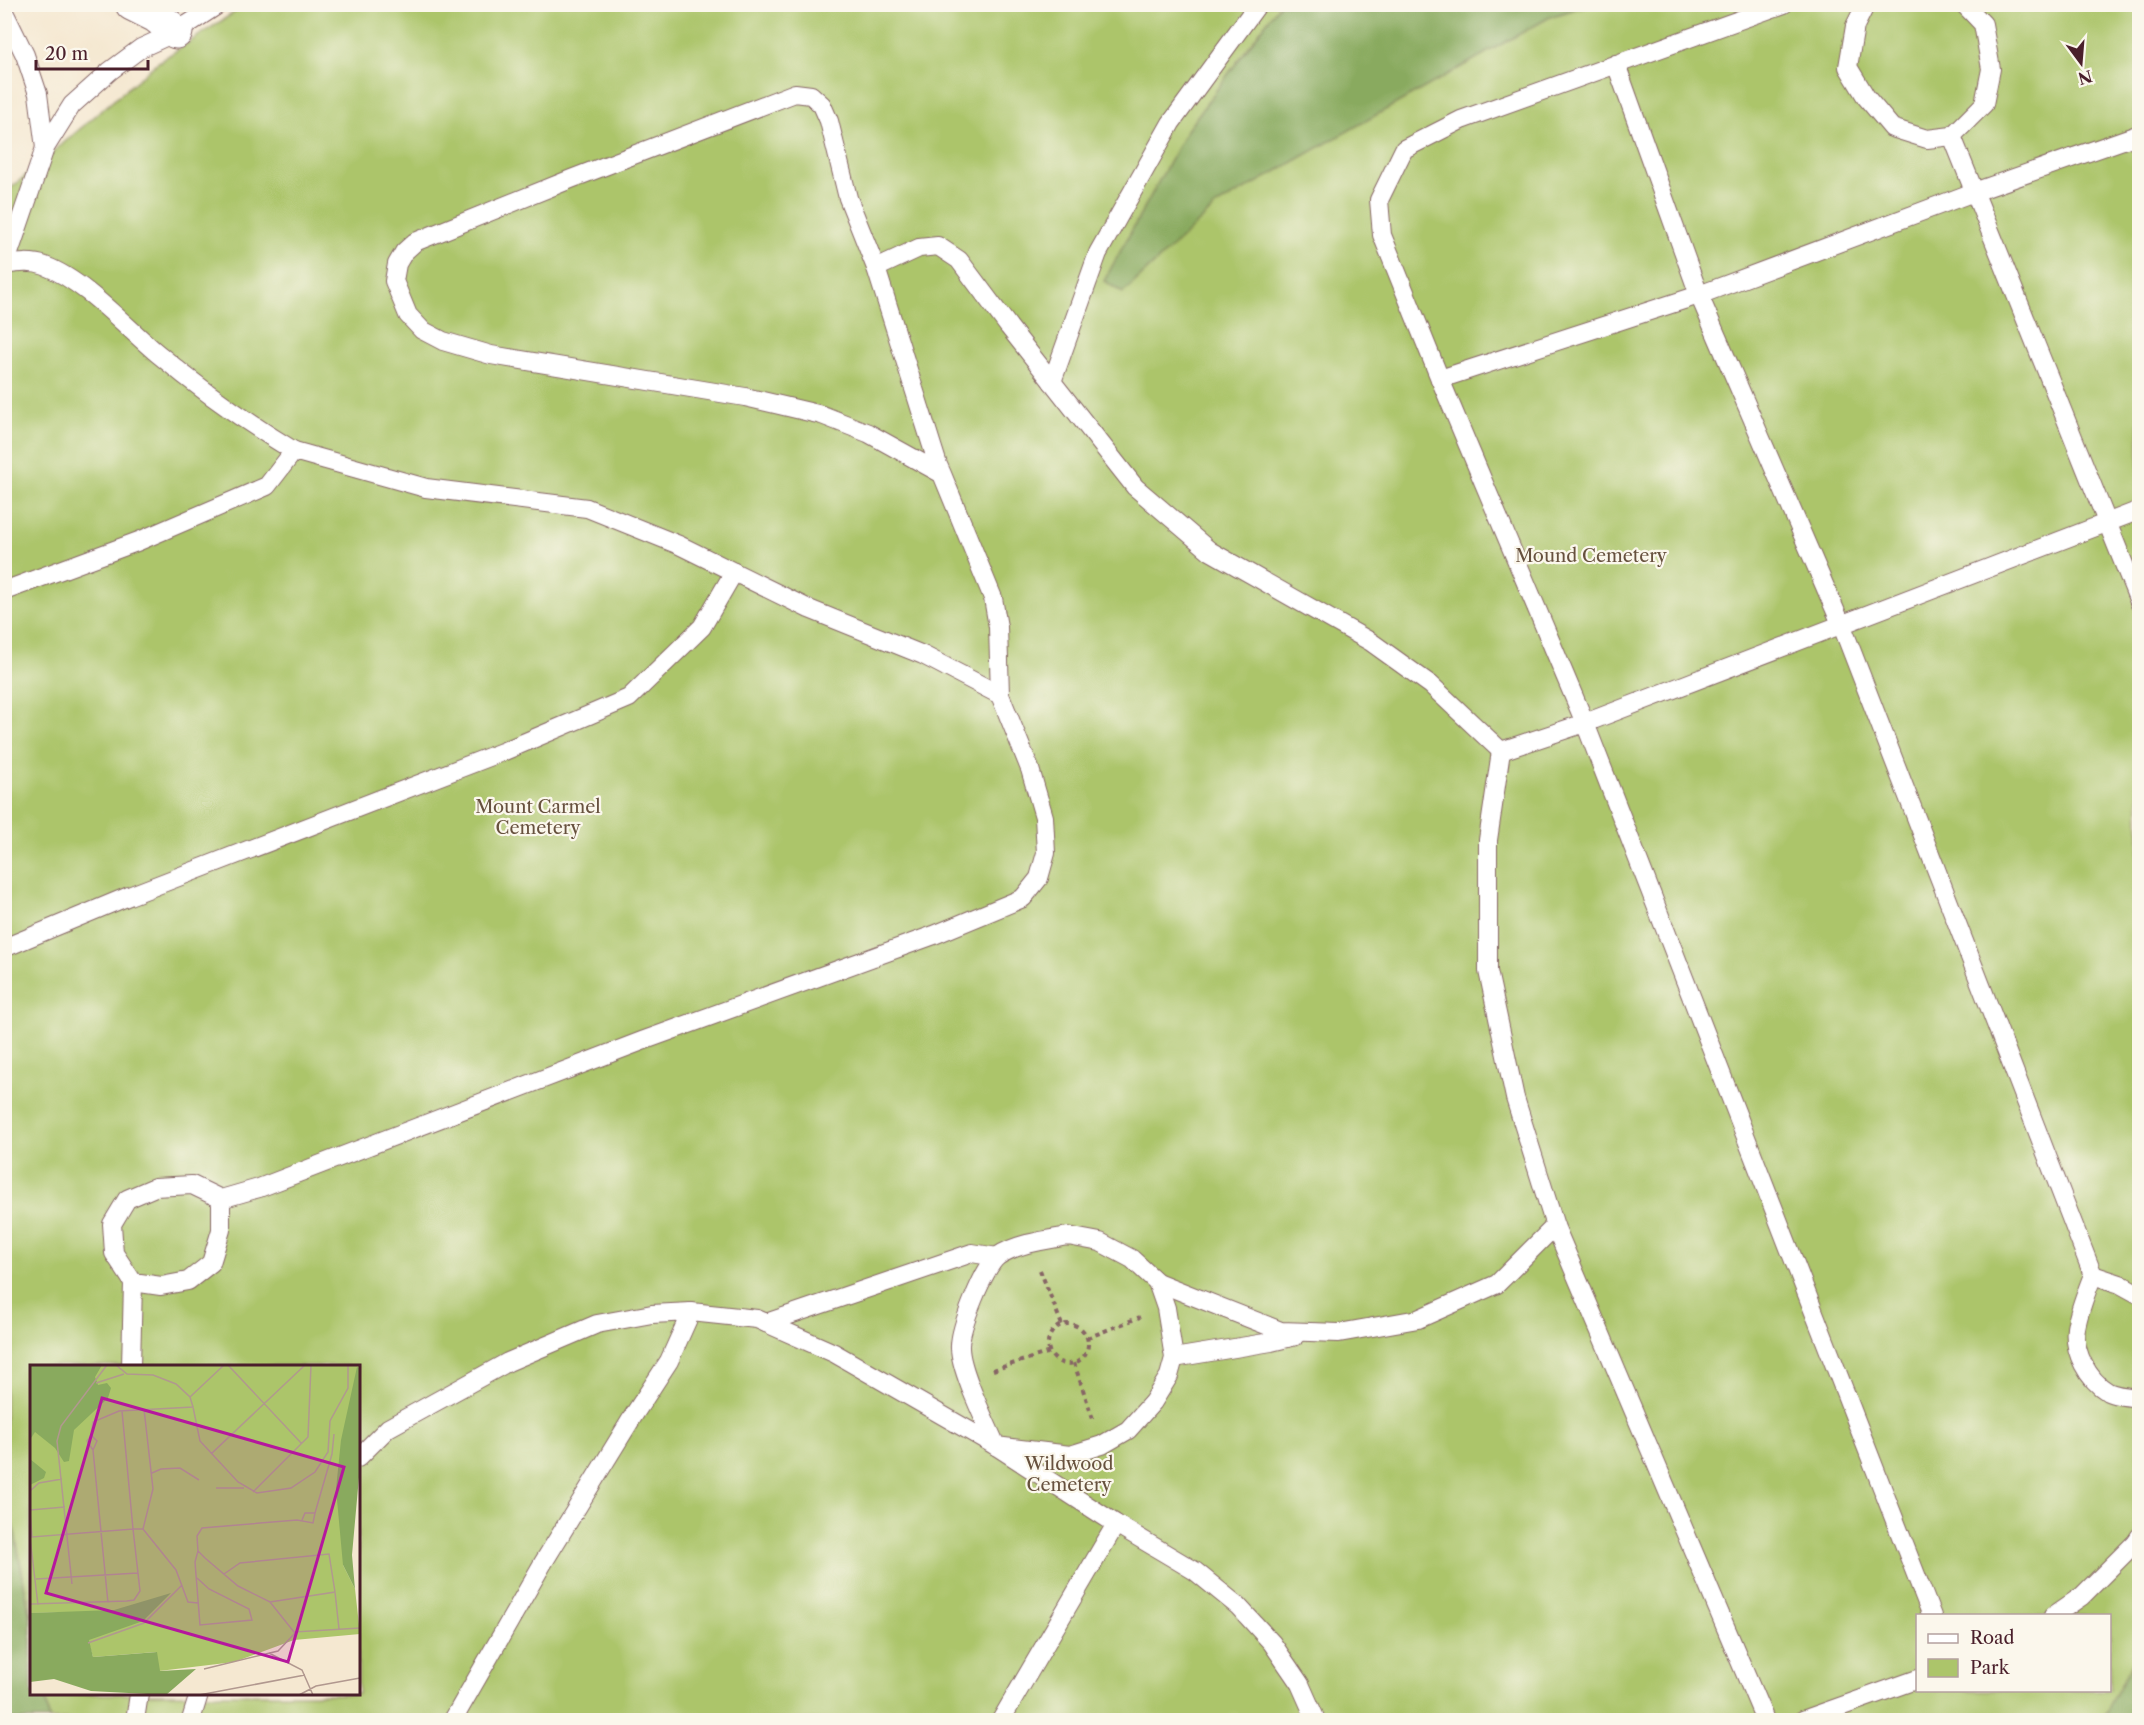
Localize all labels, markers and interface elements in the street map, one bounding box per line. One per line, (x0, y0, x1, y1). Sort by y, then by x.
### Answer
scale bar (36, 33, 148, 71)
north arrow (2051, 33, 2111, 93)
text: 20 m (45, 43, 89, 65)
text: N (2076, 66, 2095, 89)
park label: Mound Cemetery (1515, 545, 1668, 567)
park label: Mount Carmel Cemetery (475, 796, 601, 839)
inset map (30, 1365, 360, 1695)
park label: Wildwood Cemetery (1024, 1453, 1113, 1496)
legend (1916, 1614, 2111, 1692)
text: Road (1970, 1627, 2015, 1649)
text: Park (1970, 1657, 2011, 1679)

